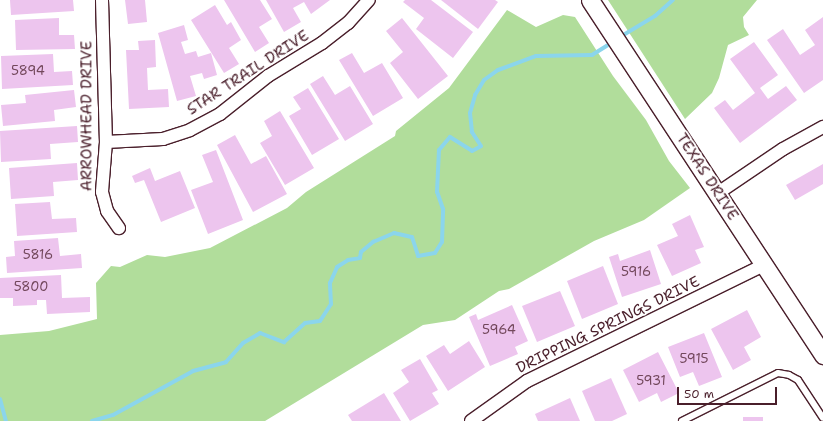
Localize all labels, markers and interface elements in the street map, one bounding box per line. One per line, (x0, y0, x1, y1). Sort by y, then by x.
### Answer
street label: STAR TRAIL DRIVE (184, 27, 312, 119)
street label: ARROWHEAD DRIVE (78, 41, 96, 191)
house number: 5894 (11, 63, 45, 79)
street label: TEXAS DRIVE (672, 130, 742, 224)
house number: 5816 (23, 247, 53, 263)
house number: 5916 (621, 264, 651, 280)
street label: DRIPPING SPRINGS DRIVE (513, 273, 703, 377)
house number: 5800 (14, 279, 48, 295)
house number: 5964 (482, 322, 516, 338)
house number: 5915 (679, 351, 709, 367)
house number: 5931 (636, 373, 666, 389)
scale bar (679, 379, 779, 405)
text: 50 m (684, 386, 714, 402)

